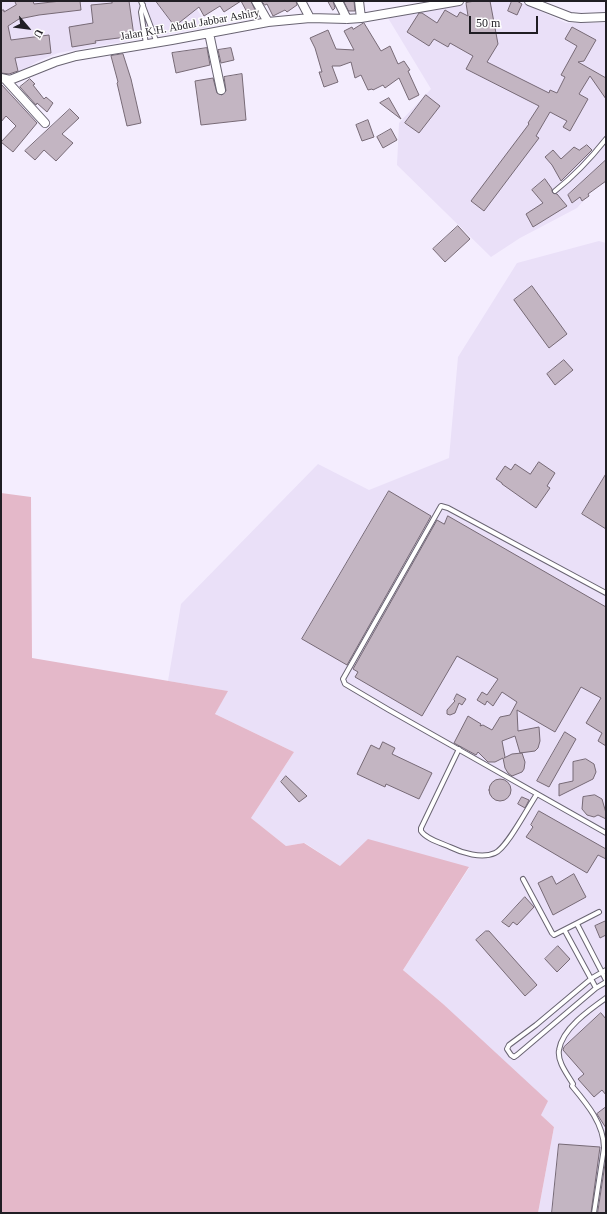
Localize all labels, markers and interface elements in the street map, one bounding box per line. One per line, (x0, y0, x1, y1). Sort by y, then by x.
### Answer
street label: Jalan K.H. Abdul Jabbar Ashiry (119, 6, 261, 44)
north arrow (8, 8, 48, 48)
scale bar (471, 8, 540, 34)
text: 50 m (476, 16, 500, 30)
text: U (31, 27, 46, 40)

